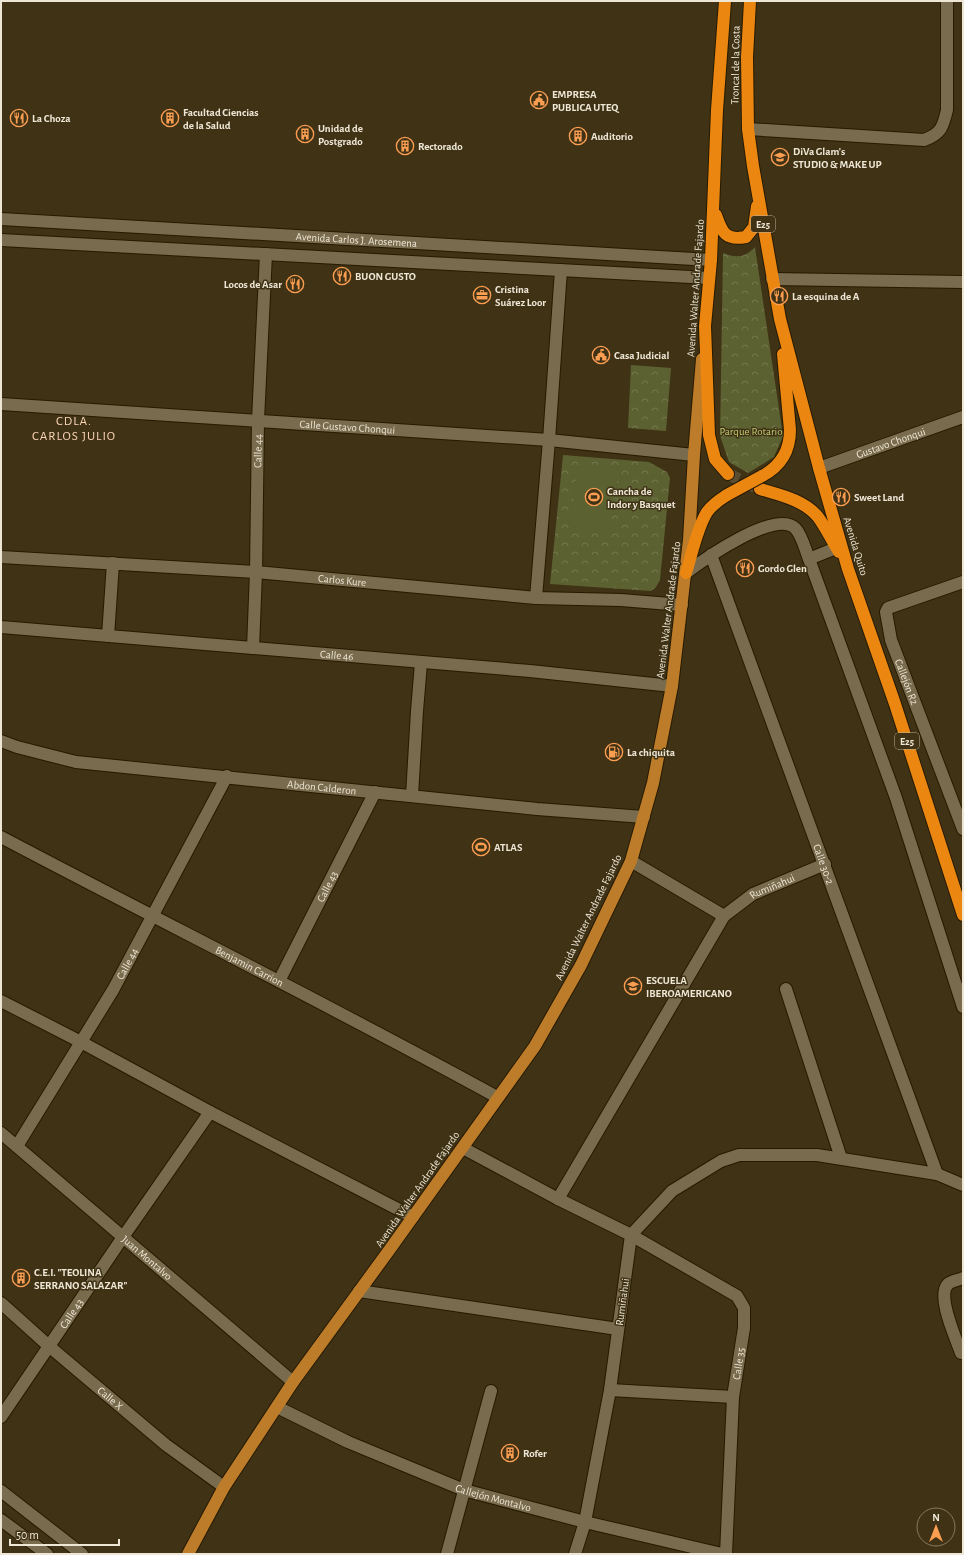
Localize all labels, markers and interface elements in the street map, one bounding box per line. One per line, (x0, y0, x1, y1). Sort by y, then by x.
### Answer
street label: Troncal de la Costa (729, 26, 742, 104)
place label: EMPRESA PUBLICA UTEQ (552, 89, 620, 114)
public building icon: EMPRESA PUBLICA UTEQ (529, 90, 549, 110)
place label: Facultad Ciencias de la Salud (183, 107, 259, 131)
restaurant icon: La Choza (9, 108, 29, 128)
building icon: Facultad Ciencias de la Salud (160, 108, 180, 128)
place label: La Choza (32, 113, 71, 124)
place label: Unidad de Postgrado (318, 123, 363, 147)
building icon: Unidad de Postgrado (295, 124, 315, 144)
building icon: Auditorio (568, 126, 588, 146)
place label: Auditorio (591, 131, 633, 142)
building icon: Rectorado (395, 136, 415, 156)
place label: Rectorado (418, 141, 463, 152)
place label: DiVa Glam's STUDIO & MAKE UP (793, 146, 882, 170)
school or university icon: DiVa Glam's STUDIO & MAKE UP (770, 147, 790, 167)
road number: E25 (751, 216, 775, 232)
street label: Avenida Walter Andrade Fajardo (685, 219, 706, 357)
street label: Avenida Carlos J. Arosemena (295, 231, 417, 249)
restaurant icon: BUON GUSTO (332, 266, 352, 286)
place label: BUON GUSTO (355, 271, 416, 282)
restaurant icon: Locos de Asar (285, 274, 305, 294)
place label: Locos de Asar (224, 279, 282, 290)
place label: Cristina Suárez Loor (495, 284, 546, 308)
office icon: Cristina Suárez Loor (472, 285, 492, 305)
restaurant icon: La esquina de A (769, 286, 789, 306)
place label: La esquina de A (792, 291, 860, 302)
public building icon: Casa Judicial (591, 345, 611, 365)
place label: Casa Judicial (614, 350, 670, 361)
district label: CDLA. CARLOS JULIO (32, 415, 116, 443)
street label: Calle Gustavo Chonqui (299, 419, 395, 436)
park label: Parque Rotario (719, 426, 783, 437)
street label: Gustavo Chonqui (855, 426, 927, 460)
street label: Calle 44 (252, 434, 264, 468)
place label: Cancha de Indor y Basquet (607, 486, 676, 510)
sports icon: Cancha de Indor y Basquet (584, 487, 604, 507)
restaurant icon: Sweet Land (831, 487, 851, 507)
place label: Sweet Land (854, 492, 904, 503)
street label: Avenida Quito (841, 516, 870, 577)
street label: Avenida Walter Andrade Fajardo (655, 541, 682, 679)
restaurant icon: Gordo Glen (735, 558, 755, 578)
place label: Gordo Glen (758, 563, 807, 574)
street label: Carlos Kure (318, 573, 367, 588)
street label: Calle 46 (320, 649, 354, 662)
street label: Callejón R2 (893, 657, 920, 706)
road number: E25 (895, 733, 919, 749)
fuel station icon: La chiquita (604, 742, 624, 762)
place label: La chiquita (627, 747, 676, 758)
street label: Abdon Calderon (287, 779, 357, 797)
sports icon: ATLAS (471, 837, 491, 857)
place label: ATLAS (494, 842, 523, 853)
street label: Calle 30-2 (811, 843, 836, 886)
street label: Avenida Walter Andrade Fajardo (553, 853, 624, 982)
street label: Calle 43 (315, 869, 340, 904)
street label: Rumiñahui (747, 872, 796, 901)
street label: Benjamin Carrion (213, 944, 285, 989)
street label: Calle 44 (115, 946, 140, 981)
place label: ESCUELA IBEROAMERICANO (646, 975, 732, 999)
school or university icon: ESCUELA IBEROAMERICANO (623, 976, 643, 996)
street label: Avenida Walter Andrade Fajardo (373, 1130, 462, 1249)
street label: Juan Montalvo (120, 1234, 174, 1282)
place label: C.E.I. "TEOLINA SERRANO SALAZAR" (34, 1267, 127, 1291)
building icon: C.E.I. "TEOLINA SERRANO SALAZAR" (11, 1268, 31, 1288)
street label: Rumiñahui (614, 1278, 631, 1326)
street label: Calle 43 (58, 1297, 86, 1331)
street label: Calle 35 (731, 1346, 747, 1380)
street label: Calle X (95, 1385, 125, 1413)
building icon: Rofer (500, 1443, 520, 1463)
place label: Rofer (523, 1448, 547, 1459)
street label: Callejón Montalvo (454, 1482, 532, 1513)
north arrow (916, 1507, 956, 1547)
text: N (932, 1512, 940, 1523)
scale bar (10, 1521, 119, 1547)
text: 50 m (16, 1529, 39, 1541)

